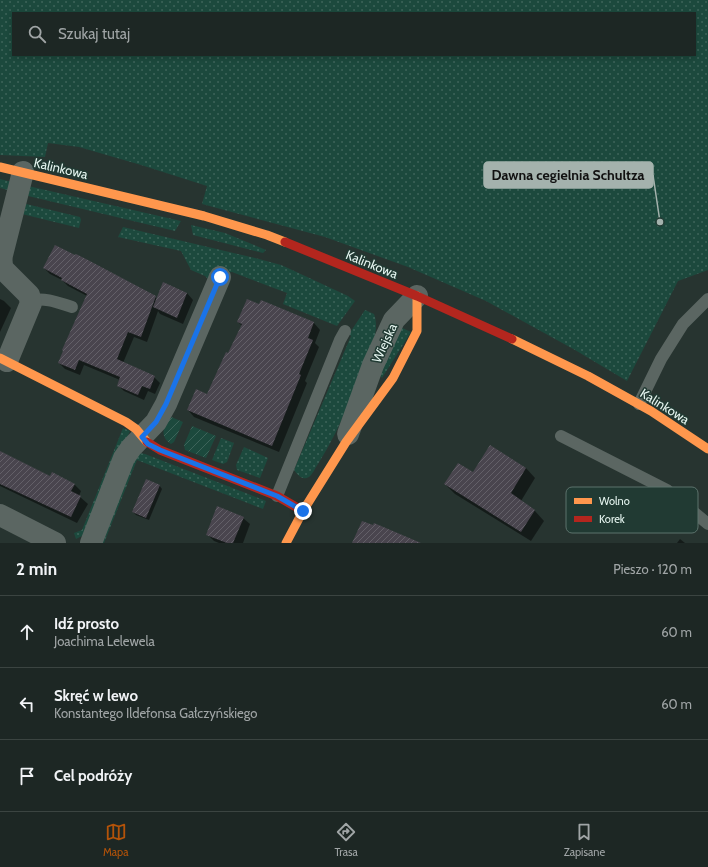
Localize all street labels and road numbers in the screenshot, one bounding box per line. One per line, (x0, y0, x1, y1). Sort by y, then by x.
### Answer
street label: Kalinkowa (32, 154, 90, 182)
street label: Kalinkowa (344, 246, 401, 282)
street label: Wiejska (368, 320, 401, 366)
street label: Kalinkowa (637, 385, 693, 428)

